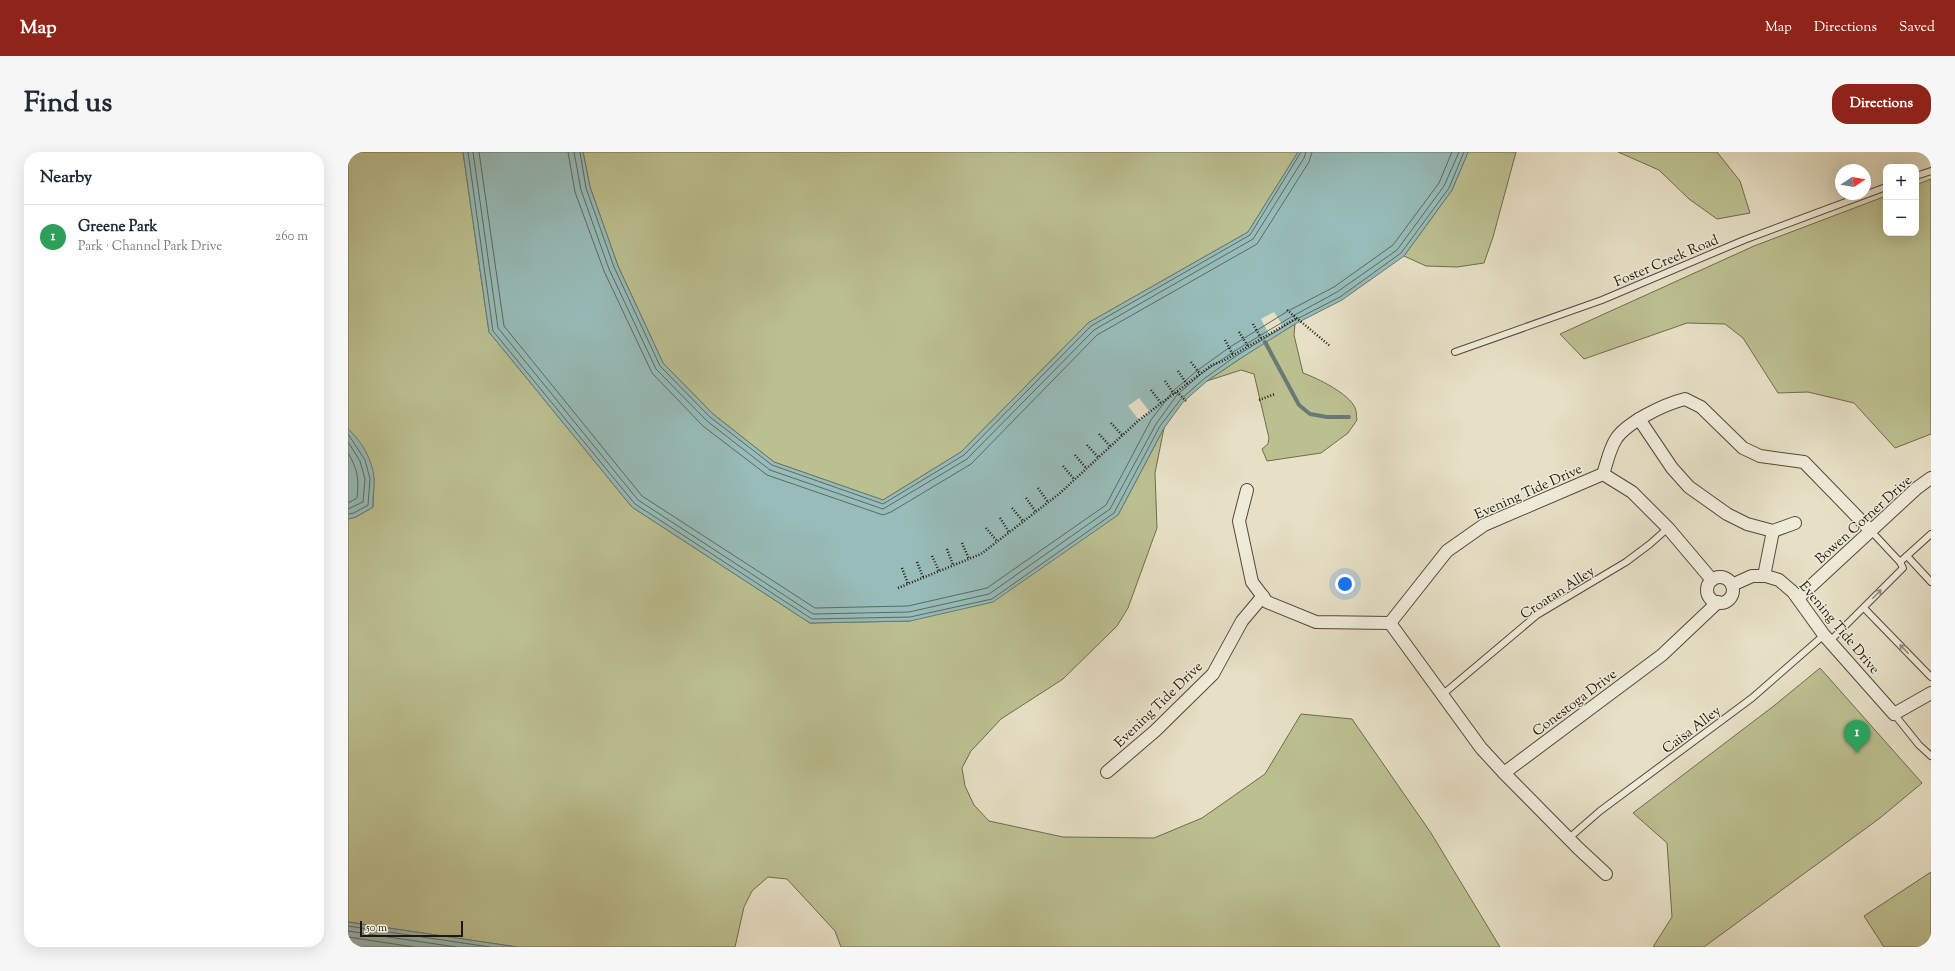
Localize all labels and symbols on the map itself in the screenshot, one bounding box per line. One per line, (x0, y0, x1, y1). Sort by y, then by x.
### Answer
north arrow (1835, 164, 1871, 200)
street label: Foster Creek Road (1611, 231, 1722, 293)
street label: Evening Tide Drive (1472, 460, 1586, 526)
street label: Bowen Corner Drive (1811, 471, 1917, 570)
street label: Croatan Alley (1517, 562, 1599, 625)
your location (1335, 574, 1355, 594)
street label: Evening Tide Drive (1793, 577, 1883, 679)
one-way arrow (1872, 589, 1882, 599)
one-way arrow (1899, 644, 1909, 654)
street label: Evening Tide Drive (1111, 658, 1208, 753)
street label: Conestoga Drive (1529, 665, 1622, 742)
street label: Caisa Alley (1659, 702, 1726, 759)
pin: 1 (1844, 720, 1870, 753)
scale bar (360, 919, 463, 938)

